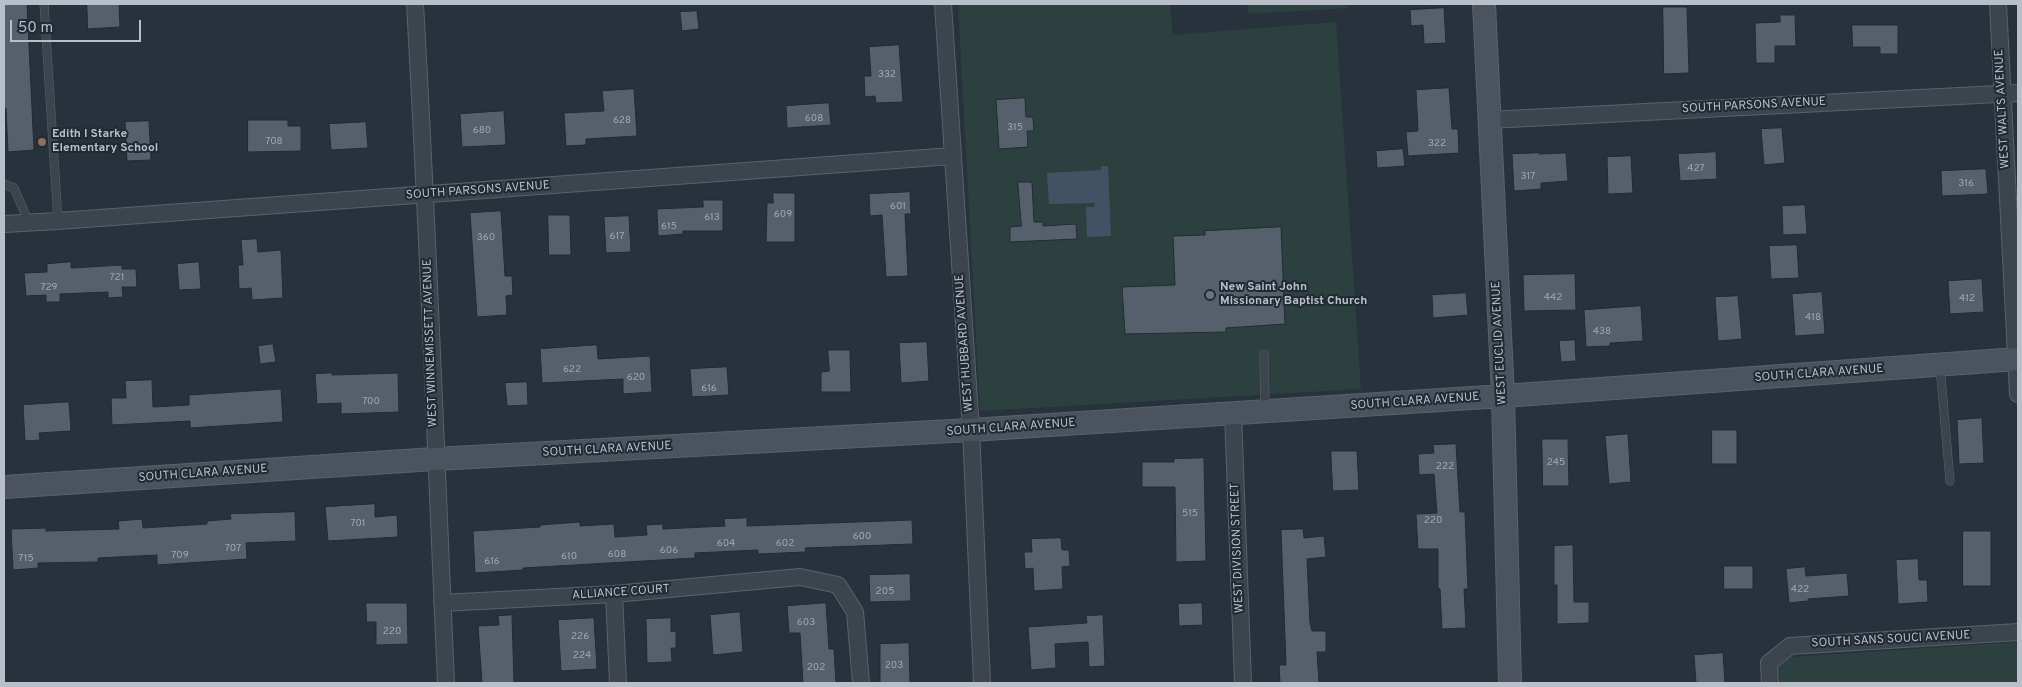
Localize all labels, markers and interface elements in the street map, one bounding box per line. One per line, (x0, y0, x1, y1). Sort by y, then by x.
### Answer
scale bar (12, 10, 144, 42)
text: 50 m (18, 19, 53, 38)
street label: WEST WALTS AVENUE (1993, 49, 2013, 169)
house number: 332 (878, 69, 896, 81)
street label: SOUTH PARSONS AVENUE (1681, 95, 1827, 117)
house number: 608 (805, 113, 823, 125)
house number: 628 (613, 115, 631, 127)
house number: 315 (1007, 122, 1023, 134)
house number: 680 (473, 125, 491, 137)
place label: Edith I Starke Elementary School (52, 128, 158, 156)
marker: Edith I Starke Elementary School (36, 136, 48, 148)
house number: 708 (265, 136, 283, 148)
house number: 322 (1428, 138, 1446, 150)
house number: 427 (1687, 163, 1705, 175)
house number: 317 (1521, 171, 1535, 183)
house number: 316 (1958, 178, 1974, 190)
street label: SOUTH PARSONS AVENUE (405, 179, 551, 203)
house number: 601 (890, 201, 906, 213)
house number: 609 (774, 209, 792, 221)
house number: 613 (704, 212, 720, 224)
house number: 615 (661, 221, 677, 233)
house number: 617 (610, 231, 624, 243)
house number: 360 (477, 232, 495, 244)
street label: WEST WINNEMISSETT AVENUE (421, 259, 441, 427)
house number: 721 (110, 272, 124, 284)
street label: WEST HUBBARD AVENUE (953, 273, 977, 413)
place label: New Saint John Missionary Baptist Church (1220, 281, 1367, 309)
street label: WEST EUCLID AVENUE (1490, 281, 1510, 405)
house number: 729 (40, 282, 58, 294)
marker: New Saint John Missionary Baptist Church (1204, 289, 1216, 301)
house number: 442 (1544, 292, 1562, 304)
house number: 412 (1959, 293, 1975, 305)
house number: 418 (1805, 312, 1821, 324)
house number: 438 (1593, 326, 1611, 338)
street label: SOUTH CLARA AVENUE (1754, 362, 1884, 386)
house number: 622 (563, 364, 581, 376)
house number: 620 (627, 372, 645, 384)
house number: 616 (701, 383, 717, 395)
street label: SOUTH CLARA AVENUE (1350, 390, 1480, 414)
house number: 700 (362, 396, 380, 408)
street label: SOUTH CLARA AVENUE (946, 416, 1076, 440)
street label: SOUTH CLARA AVENUE (542, 439, 672, 461)
house number: 245 (1547, 457, 1565, 469)
house number: 222 (1436, 461, 1454, 473)
street label: SOUTH CLARA AVENUE (138, 462, 268, 486)
street label: WEST DIVISION STREET (1229, 483, 1247, 613)
house number: 515 (1182, 508, 1198, 520)
house number: 220 (1424, 515, 1442, 527)
house number: 701 (350, 518, 366, 530)
house number: 600 (853, 531, 871, 543)
house number: 604 (717, 538, 735, 550)
house number: 602 (776, 538, 794, 550)
house number: 707 (225, 543, 241, 555)
house number: 606 (660, 545, 678, 557)
house number: 608 (608, 549, 626, 561)
house number: 709 (171, 550, 189, 562)
house number: 610 (561, 551, 577, 563)
house number: 715 (18, 553, 34, 565)
house number: 616 (484, 556, 500, 568)
street label: ALLIANCE COURT (572, 582, 670, 604)
house number: 422 (1791, 584, 1809, 596)
house number: 205 (876, 586, 894, 598)
house number: 603 (797, 617, 815, 629)
house number: 220 (383, 626, 401, 638)
street label: SOUTH SANS SOUCI AVENUE (1811, 629, 1971, 651)
house number: 226 (571, 631, 589, 643)
house number: 224 (573, 650, 591, 662)
house number: 203 (885, 660, 903, 672)
house number: 202 (807, 662, 825, 674)

